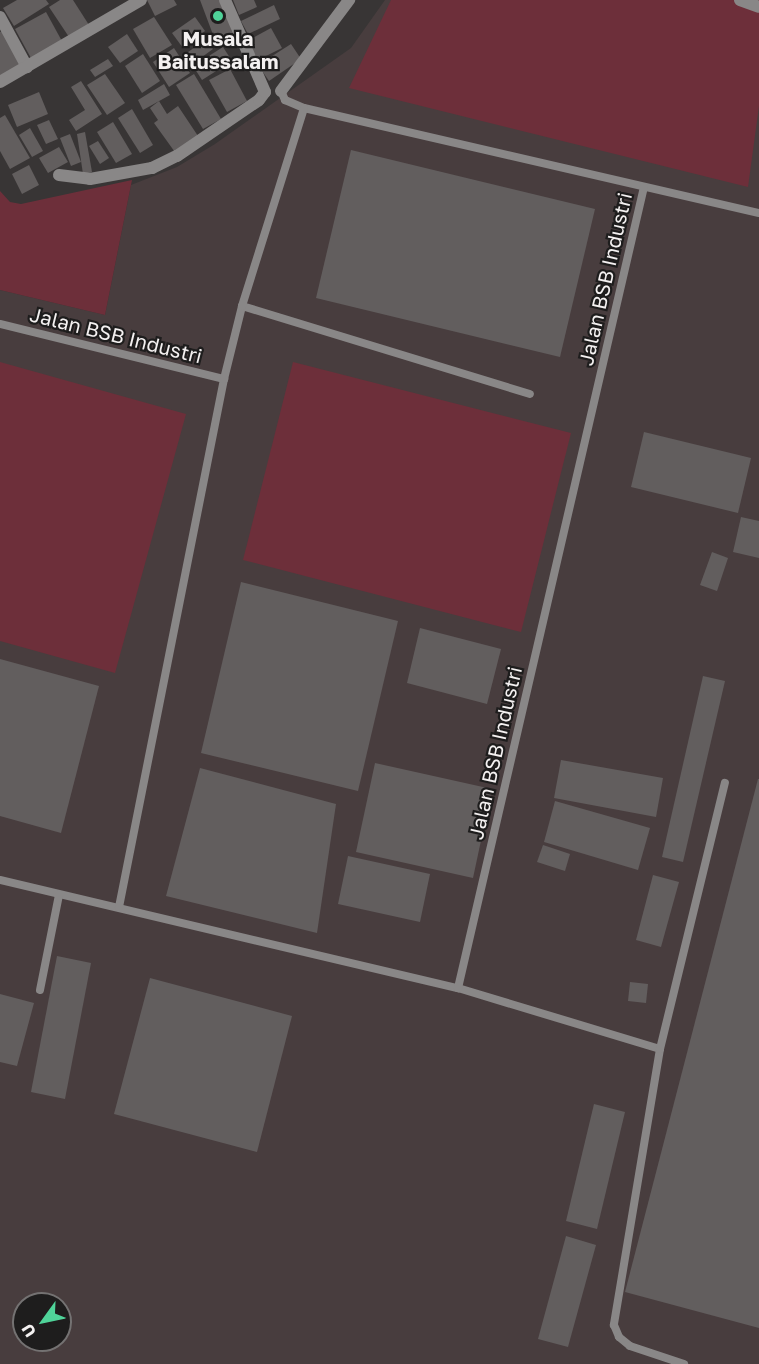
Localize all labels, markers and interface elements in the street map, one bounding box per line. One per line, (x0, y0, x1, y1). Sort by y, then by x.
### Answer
marker: Musala Baitussalam (211, 9, 225, 23)
place label: Musala Baitussalam (158, 26, 278, 73)
street label: Jalan BSB Industri (573, 190, 637, 368)
street label: Jalan BSB Industri (27, 302, 205, 368)
street label: Jalan BSB Industri (463, 664, 527, 842)
north arrow (12, 1292, 72, 1352)
text: U (17, 1320, 40, 1341)

